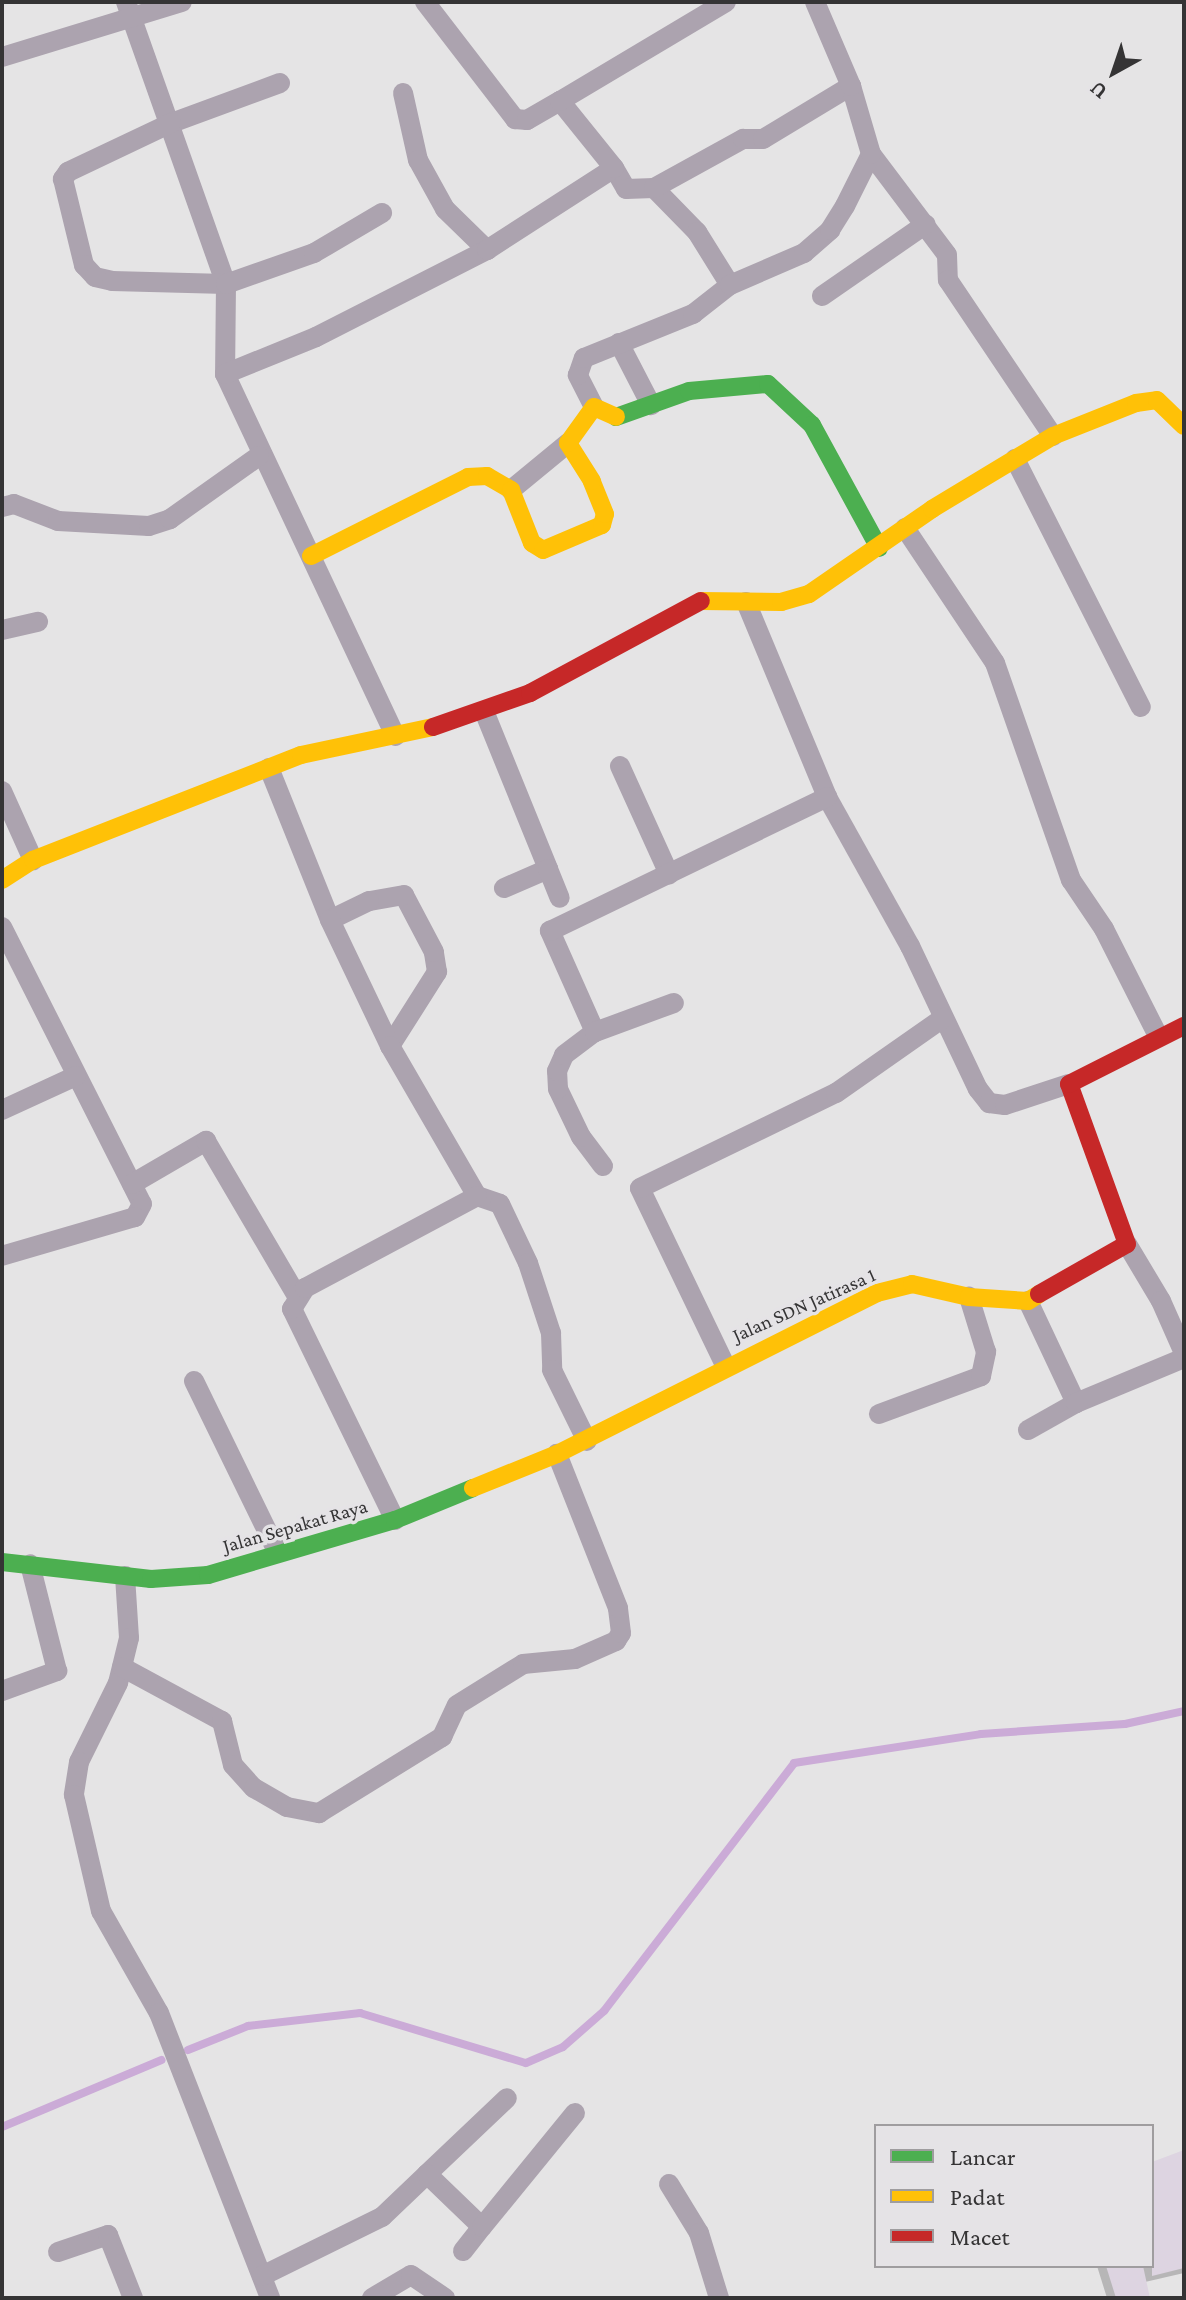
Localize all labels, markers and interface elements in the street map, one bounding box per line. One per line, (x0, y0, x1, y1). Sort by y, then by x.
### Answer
north arrow (1074, 32, 1154, 112)
text: U (1084, 76, 1112, 105)
street label: Jalan SDN Jatirasa 1 (729, 1263, 879, 1347)
street label: Jalan Sepakat Raya (220, 1494, 370, 1558)
legend (874, 2124, 1154, 2268)
text: Lancar (950, 2143, 1016, 2170)
text: Padat (950, 2183, 1005, 2210)
text: Macet (950, 2223, 1009, 2250)

